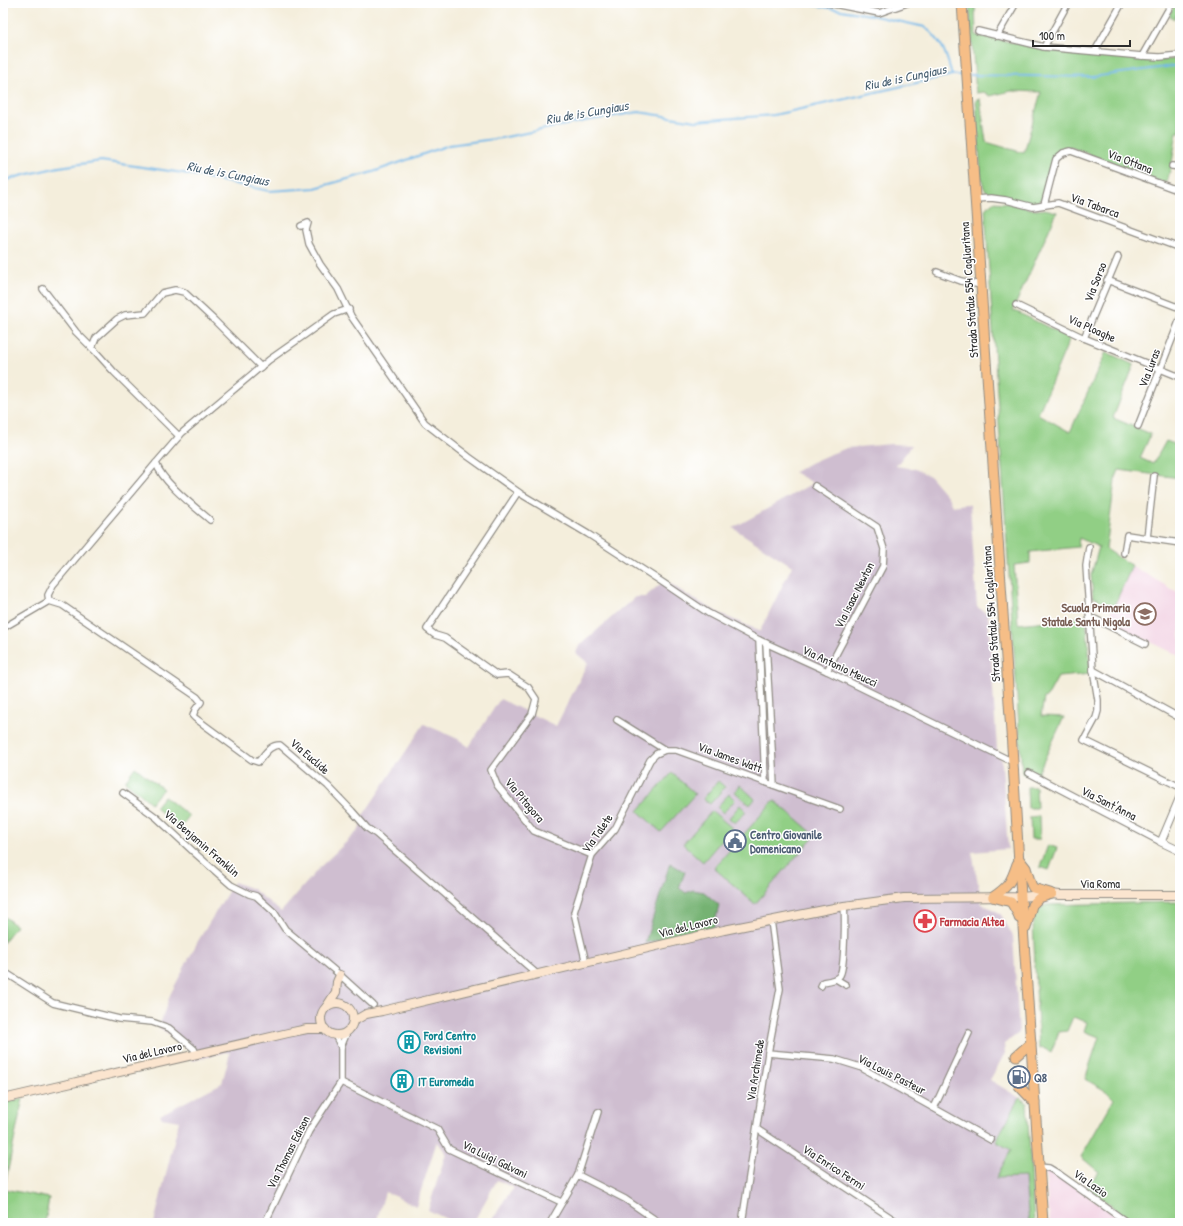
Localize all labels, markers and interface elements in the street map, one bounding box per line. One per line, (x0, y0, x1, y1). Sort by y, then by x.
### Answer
scale bar (1033, 22, 1130, 48)
text: 100 m (1039, 27, 1065, 44)
water label: Riu de is Cungiaus (862, 59, 949, 95)
water label: Riu de is Cungiaus (544, 96, 631, 129)
street label: Via Ottana (1105, 145, 1155, 177)
water label: Riu de is Cungiaus (185, 156, 272, 191)
street label: Via Tabarca (1068, 188, 1122, 222)
street label: Strada Statale 554 Cagliaritana (956, 221, 982, 358)
street label: Via Sorso (1079, 260, 1111, 304)
street label: Via Ploaghe (1065, 310, 1119, 346)
street label: Via Luras (1134, 346, 1164, 390)
street label: Strada Statale 554 Cagliaritana (978, 545, 1004, 682)
street label: Via Isaac Newton (830, 559, 878, 631)
place label: Scuola Primaria Statale Santu Nigola (1042, 599, 1130, 631)
school or university icon: Scuola Primaria Statale Santu Nigola (1132, 601, 1158, 627)
street label: Via Antonio Meucci (799, 641, 881, 691)
street label: Via Euclide (287, 734, 333, 778)
street label: Via James Watt (696, 738, 765, 777)
street label: Via Pitagora (501, 774, 549, 826)
street label: Via Sant'Anna (1078, 782, 1140, 824)
street label: Via Benjamin Franklin (160, 805, 244, 881)
street label: Via Talete (577, 810, 617, 856)
place label: Centro Giovanile Domenicano (750, 826, 822, 857)
public building icon: Centro Giovanile Domenicano (722, 828, 748, 854)
street label: Via Roma (1080, 875, 1120, 892)
pharmacy icon: Farmacia Altea (912, 908, 938, 934)
street label: Via del Lavoro (657, 910, 720, 942)
place label: Farmacia Altea (939, 913, 1004, 930)
place label: Ford Centro Revisioni (423, 1027, 476, 1058)
building icon: Ford Centro Revisioni (396, 1029, 422, 1055)
street label: Via del Lavoro (121, 1037, 184, 1067)
street label: Via Archimede (742, 1038, 768, 1102)
street label: Via Louis Pasteur (855, 1050, 929, 1099)
fuel station icon: Q8 (1006, 1064, 1032, 1090)
building icon: IT Euromedia (389, 1068, 415, 1094)
place label: Q8 (1034, 1069, 1048, 1086)
place label: IT Euromedia (418, 1073, 474, 1090)
street label: Via Thomas Edison (262, 1112, 314, 1192)
street label: Via Luigi Galvani (459, 1136, 531, 1182)
street label: Via Enrico Fermi (799, 1140, 869, 1194)
street label: Via Lazio (1070, 1165, 1112, 1201)

